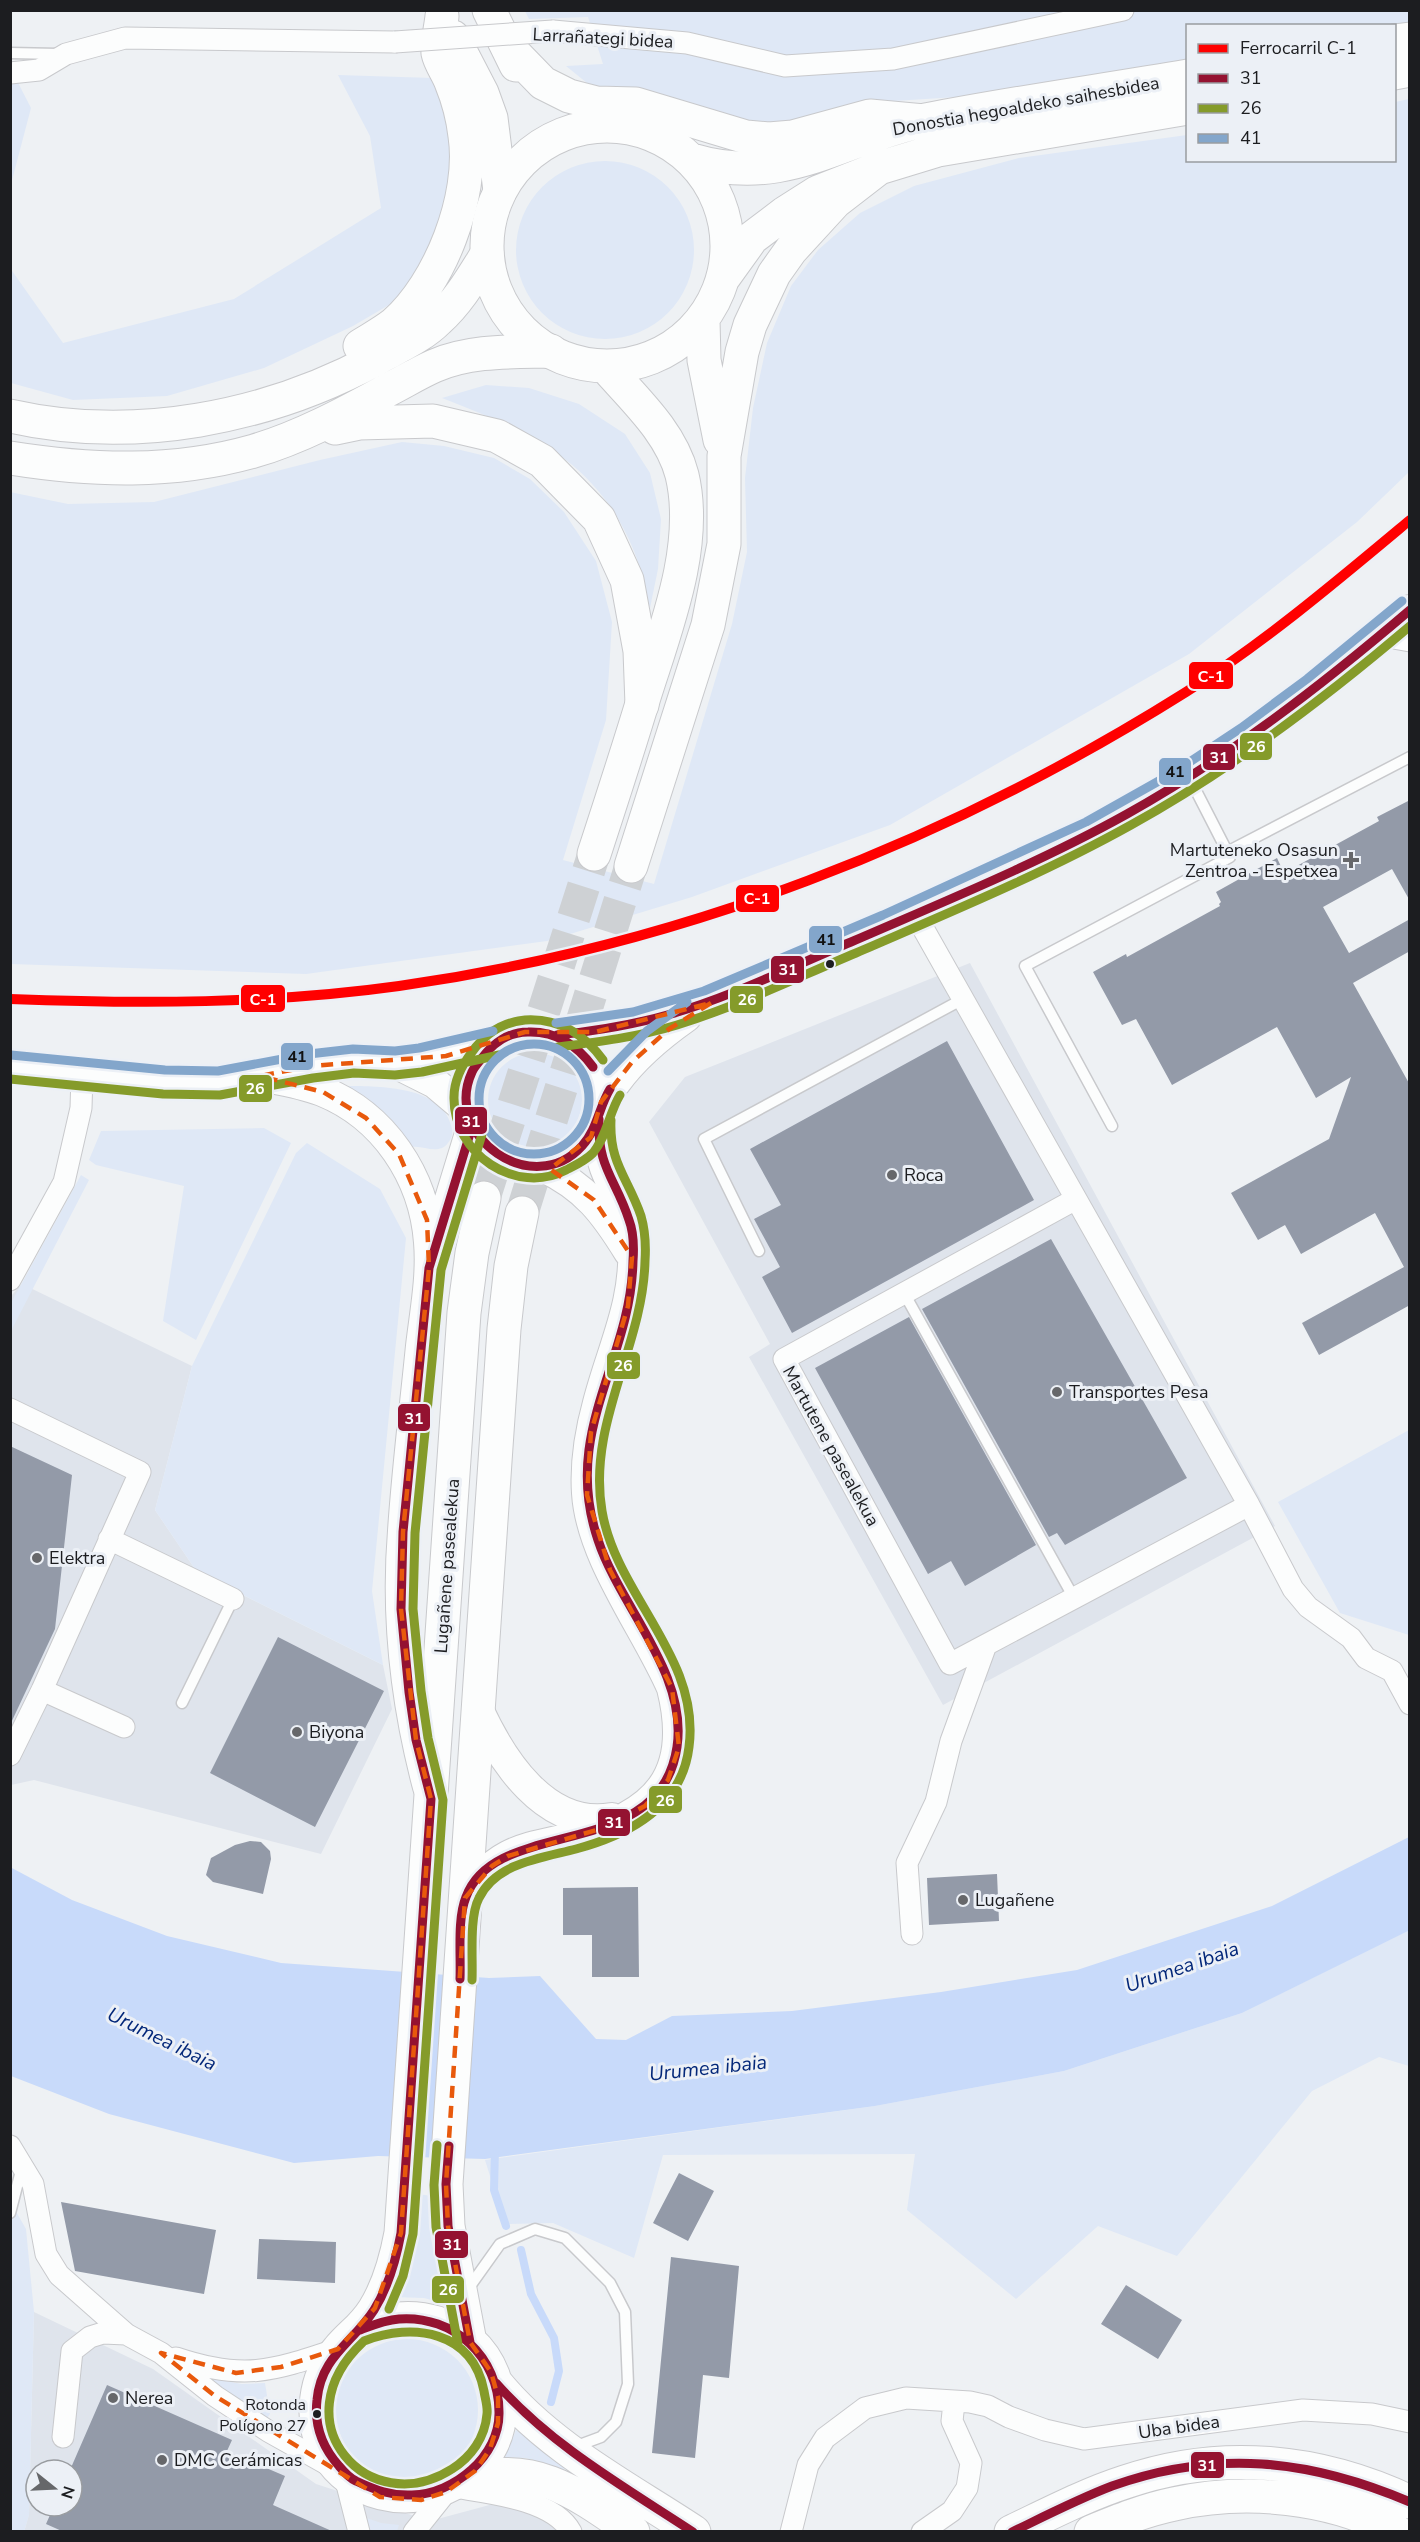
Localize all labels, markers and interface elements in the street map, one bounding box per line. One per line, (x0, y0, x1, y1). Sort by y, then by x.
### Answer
street label: Larrañategi bidea (532, 22, 674, 54)
legend (1186, 24, 1396, 162)
text: Ferrocarril C-1 (1240, 36, 1357, 60)
text: 31 (1240, 66, 1262, 90)
street label: Donostia hegoaldeko saihesbidea (891, 71, 1161, 141)
text: 26 (1240, 96, 1262, 120)
text: 41 (1240, 126, 1262, 150)
line badge: C-1 (1188, 661, 1234, 690)
text: C-1 (1198, 666, 1224, 688)
line badge: 26 (1239, 732, 1273, 761)
text: 26 (1246, 736, 1266, 758)
line badge: 31 (1202, 743, 1236, 771)
text: 31 (1209, 747, 1229, 769)
line badge: 41 (1158, 757, 1192, 786)
text: 41 (1165, 761, 1185, 783)
place label: Martuteneko Osasun Zentroa - Espetxea (1170, 838, 1338, 883)
marker: Martuteneko Osasun Zentroa - Espetxea (1342, 851, 1360, 869)
line badge: C-1 (735, 884, 780, 913)
text: C-1 (744, 888, 770, 910)
line badge: 41 (808, 925, 843, 954)
text: 41 (816, 929, 836, 951)
line badge: 31 (770, 955, 805, 984)
unlabelled marker (824, 958, 836, 970)
text: 31 (778, 959, 798, 981)
line badge: C-1 (240, 984, 286, 1013)
line badge: 26 (729, 985, 764, 1014)
text: C-1 (250, 989, 276, 1011)
text: 26 (737, 989, 757, 1011)
line badge: 41 (280, 1042, 314, 1071)
text: 41 (287, 1046, 307, 1068)
line badge: 26 (238, 1074, 273, 1103)
text: 26 (245, 1078, 265, 1100)
line badge: 31 (454, 1106, 488, 1135)
text: 31 (461, 1111, 481, 1133)
place label: Roca (904, 1163, 944, 1187)
marker: Roca (885, 1168, 899, 1182)
line badge: 26 (606, 1351, 641, 1380)
text: 26 (613, 1355, 633, 1377)
street label: Martutene pasealekua (777, 1362, 885, 1530)
place label: Transportes Pesa (1069, 1380, 1209, 1404)
marker: Transportes Pesa (1050, 1385, 1064, 1399)
line badge: 31 (397, 1403, 431, 1432)
text: 31 (404, 1408, 424, 1430)
street label: Lugañene pasealekua (429, 1478, 465, 1654)
place label: Elektra (49, 1546, 105, 1570)
marker: Elektra (30, 1551, 44, 1565)
place label: Biyona (309, 1720, 364, 1744)
marker: Biyona (290, 1725, 304, 1739)
line badge: 26 (648, 1785, 683, 1814)
text: 26 (655, 1790, 675, 1812)
line badge: 31 (597, 1808, 631, 1837)
text: 31 (604, 1812, 624, 1834)
place label: Lugañene (975, 1888, 1054, 1912)
marker: Lugañene (956, 1893, 970, 1907)
water label: Urumea ibaia (1122, 1935, 1242, 1999)
water label: Urumea ibaia (103, 2001, 221, 2077)
water label: Urumea ibaia (648, 2048, 768, 2088)
line badge: 31 (434, 2230, 469, 2259)
text: 31 (442, 2234, 462, 2256)
line badge: 26 (431, 2275, 465, 2304)
text: 26 (438, 2279, 458, 2301)
place label: Nerea (125, 2386, 173, 2410)
marker: Nerea (106, 2391, 120, 2405)
place label: Rotonda Polígono 27 (219, 2394, 306, 2437)
marker: Rotonda Polígono 27 (311, 2408, 323, 2420)
street label: Uba bidea (1137, 2409, 1221, 2445)
place label: DMC Cerámicas (174, 2448, 302, 2472)
line badge: 31 (1190, 2451, 1225, 2479)
marker: DMC Cerámicas (155, 2453, 169, 2467)
text: 31 (1197, 2455, 1217, 2477)
north arrow (24, 2458, 84, 2518)
text: N (55, 2483, 80, 2501)

